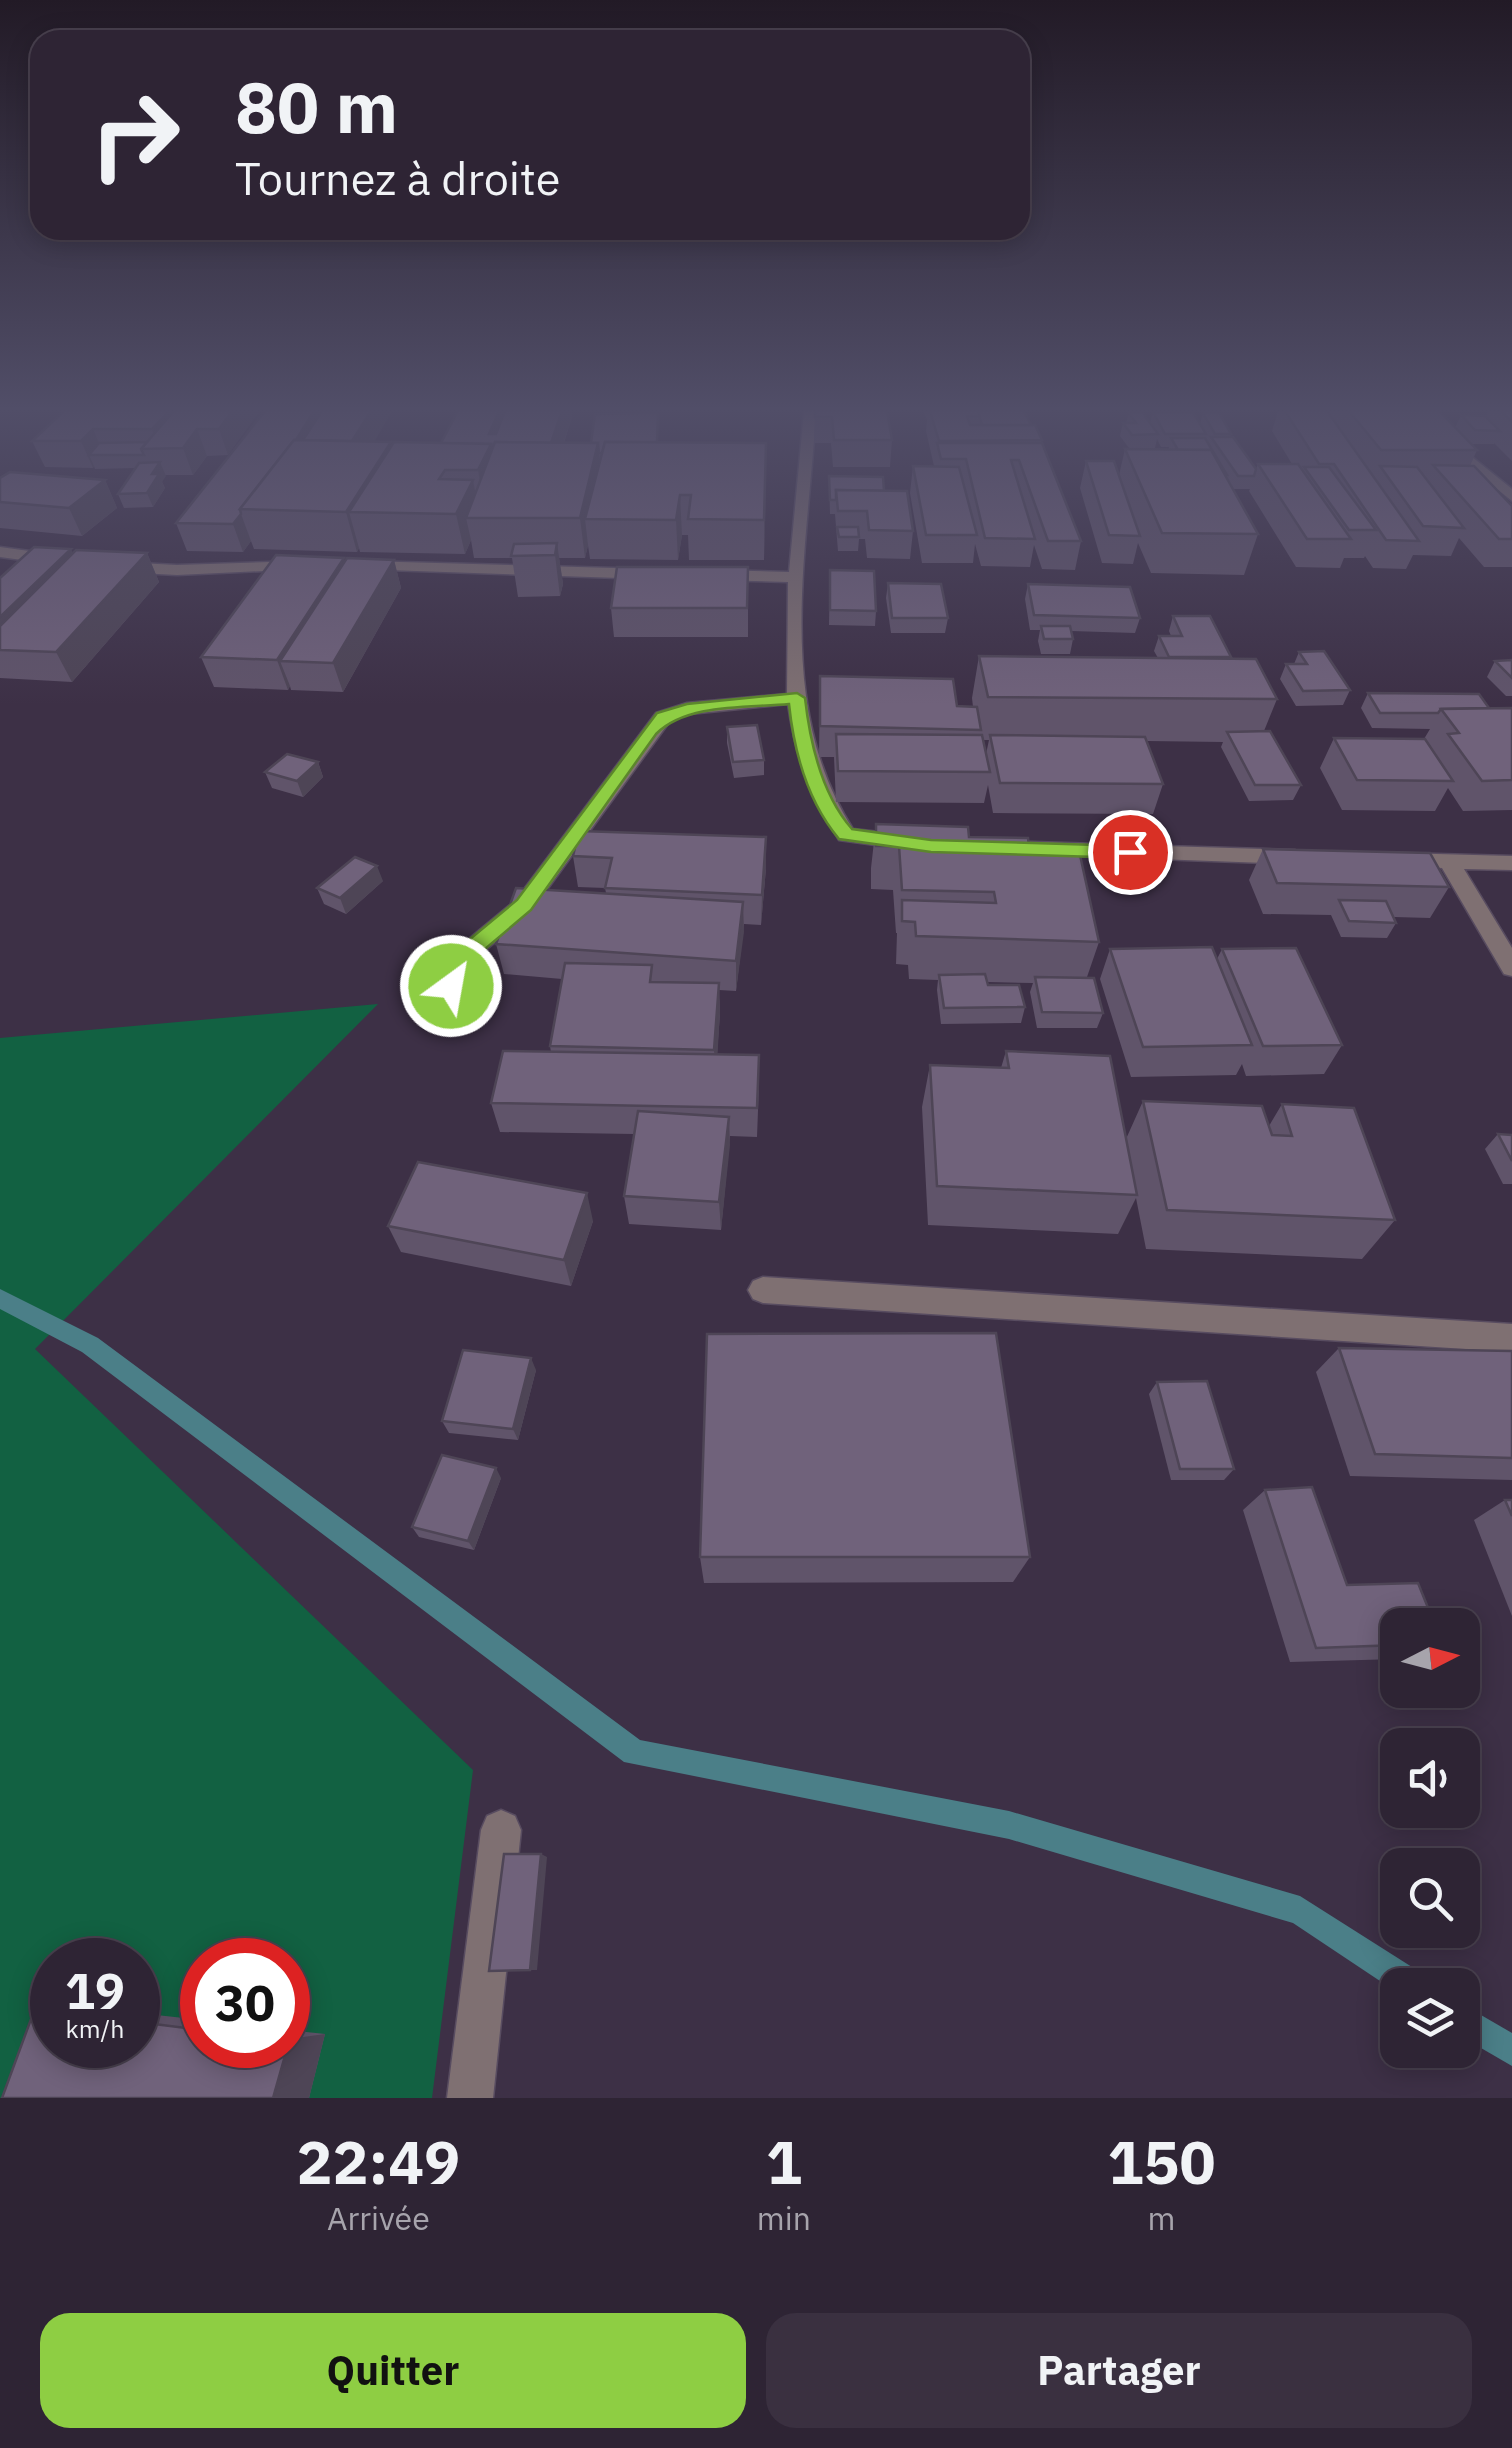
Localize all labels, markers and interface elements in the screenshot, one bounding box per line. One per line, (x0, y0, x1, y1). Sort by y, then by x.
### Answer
text: 80 m (235, 61, 398, 152)
icon: right (70, 70, 200, 200)
text: Tournez à droite (235, 149, 560, 207)
pin (1088, 810, 1173, 895)
icon: arrive (1103, 825, 1158, 880)
position arrow (399, 934, 503, 1038)
north arrow (1380, 1608, 1480, 1708)
map controls (1380, 1608, 1480, 2068)
button: sound (1380, 1728, 1480, 1828)
button: search (1380, 1848, 1480, 1948)
speed limit sign: 30 (180, 1938, 310, 2068)
text: 19 (65, 1958, 125, 2023)
button: layers (1380, 1968, 1480, 2068)
text: km/h (66, 2012, 124, 2045)
text: 22:49 (297, 2122, 460, 2201)
text: 1 (766, 2122, 802, 2201)
text: 150 (1107, 2122, 1215, 2201)
text: Arrivée (327, 2197, 430, 2239)
text: min (757, 2197, 811, 2239)
text: m (1148, 2197, 1175, 2239)
button: Quitter (40, 2313, 746, 2428)
button: Partager (766, 2313, 1472, 2428)

